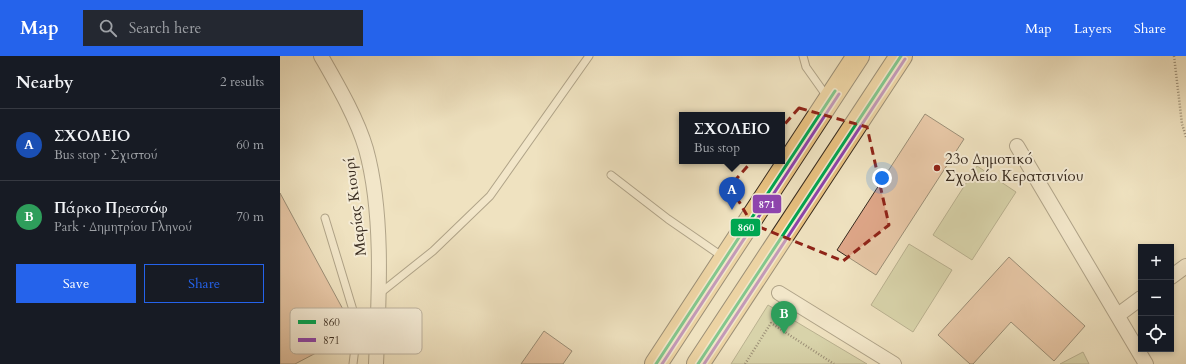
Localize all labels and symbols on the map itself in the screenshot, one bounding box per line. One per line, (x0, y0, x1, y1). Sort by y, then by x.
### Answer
place label: 23o Δημοτικό Σχολείο Κερατσινίου (945, 149, 1084, 186)
street label: Μαρίας Κιουρί (339, 156, 371, 257)
marker: 23o Δημοτικό Σχολείο Κερατσινίου (932, 163, 942, 173)
your location (872, 168, 892, 188)
pin: A (719, 177, 745, 210)
line badge: 871 (752, 194, 782, 214)
text: 871 (759, 197, 775, 212)
line badge: 860 (730, 218, 761, 237)
text: 860 (738, 220, 755, 235)
pin: B (771, 301, 797, 334)
legend (290, 308, 422, 354)
text: 860 (323, 315, 340, 330)
text: 871 (323, 333, 340, 348)

